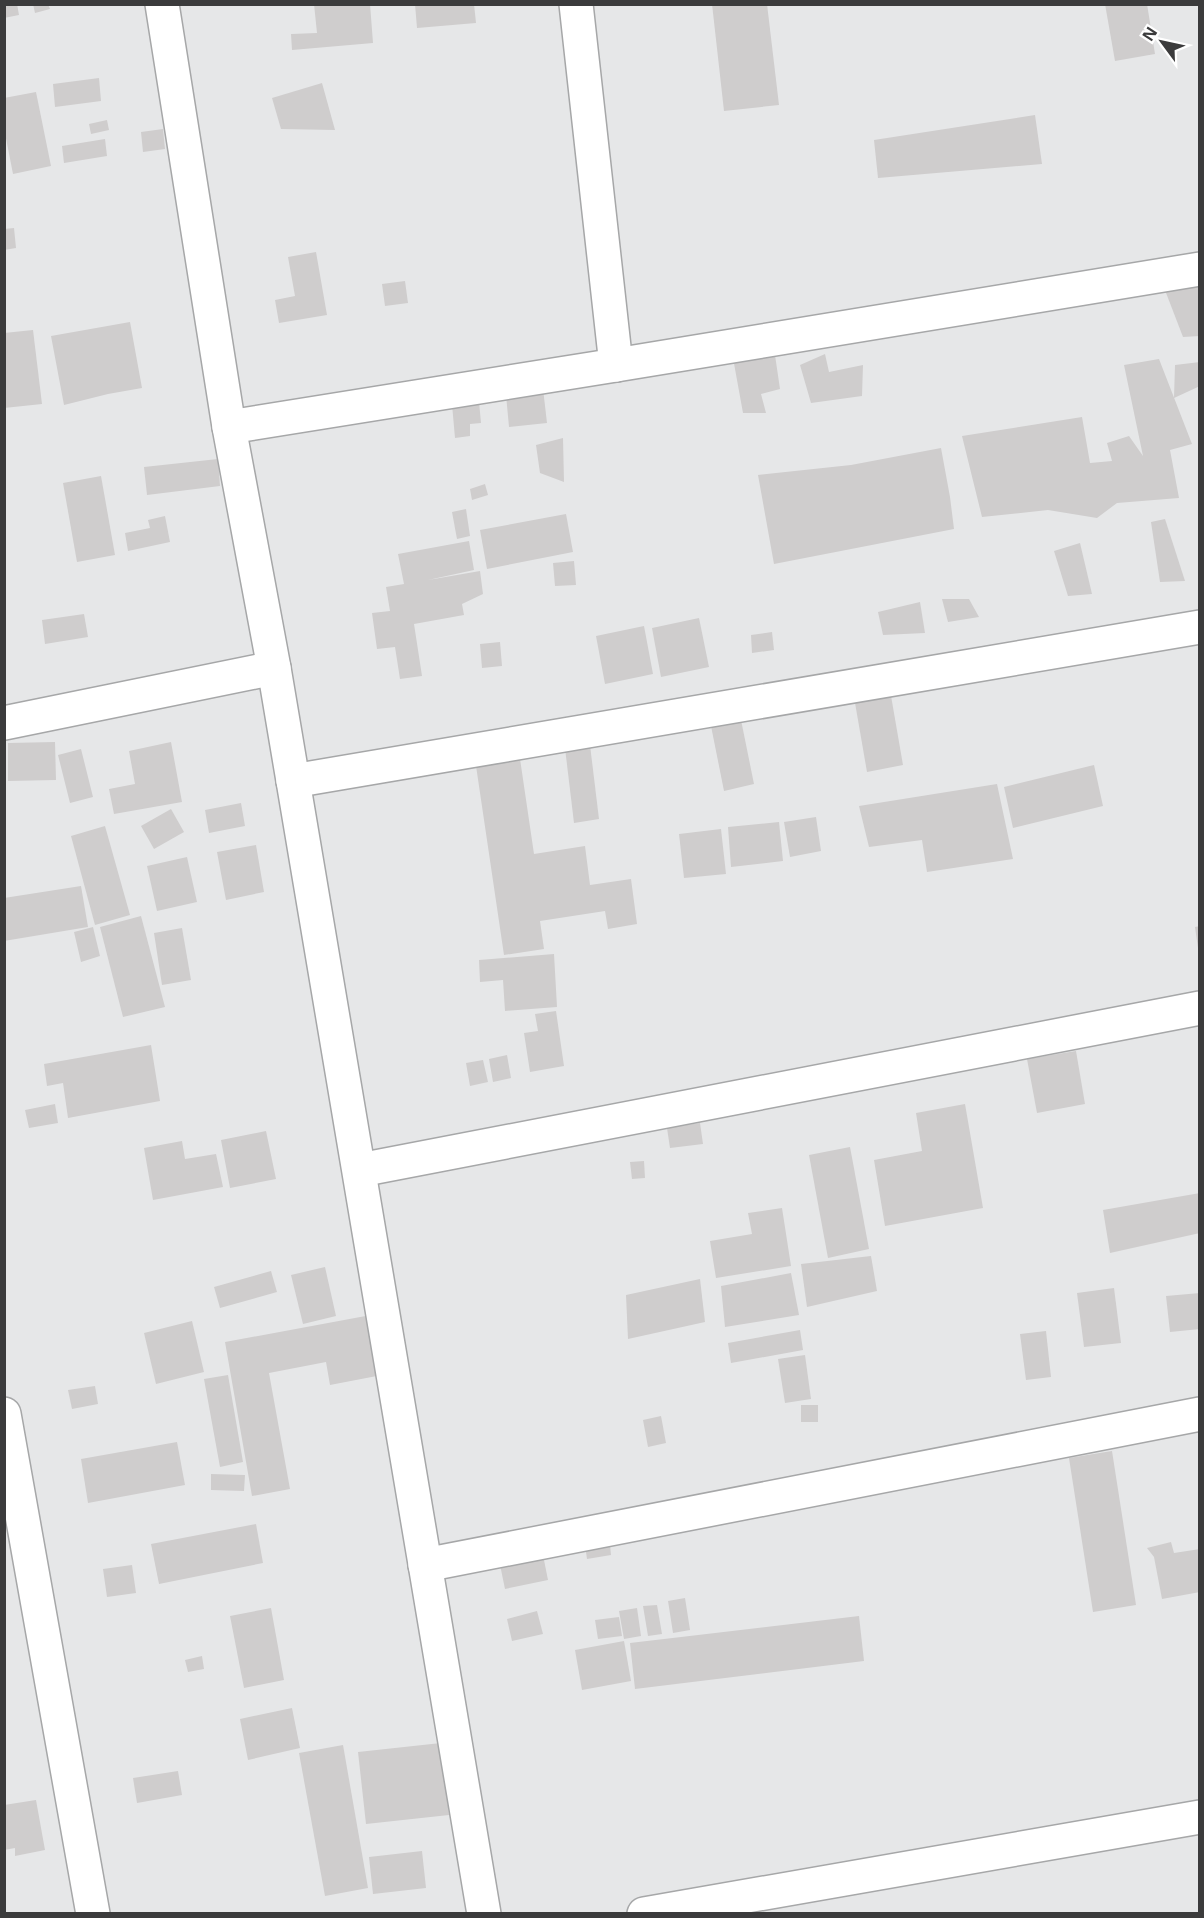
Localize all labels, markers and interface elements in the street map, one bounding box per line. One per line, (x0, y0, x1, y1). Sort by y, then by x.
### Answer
north arrow (1132, 12, 1192, 72)
text: N (1137, 22, 1162, 45)

